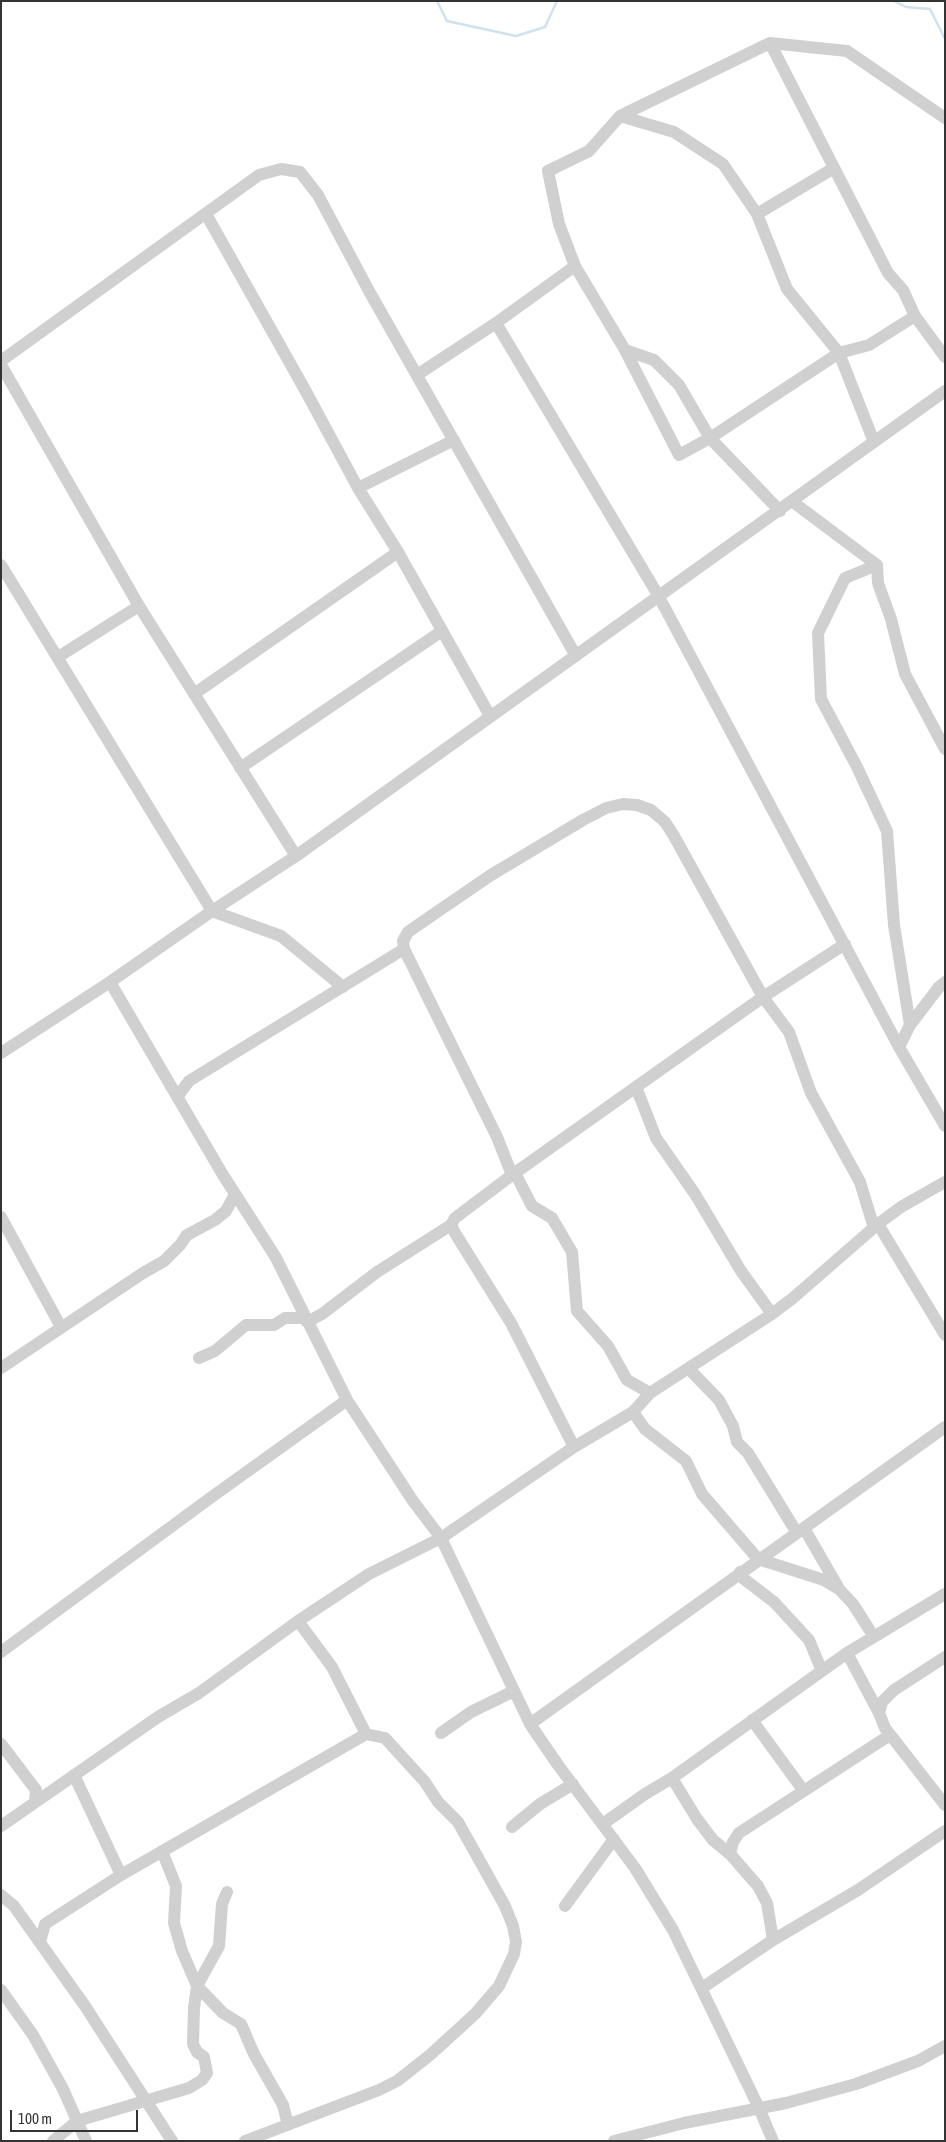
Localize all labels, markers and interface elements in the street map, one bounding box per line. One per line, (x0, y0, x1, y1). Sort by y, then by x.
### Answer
scale bar (12, 2100, 140, 2132)
text: 100 m (18, 2110, 52, 2127)

